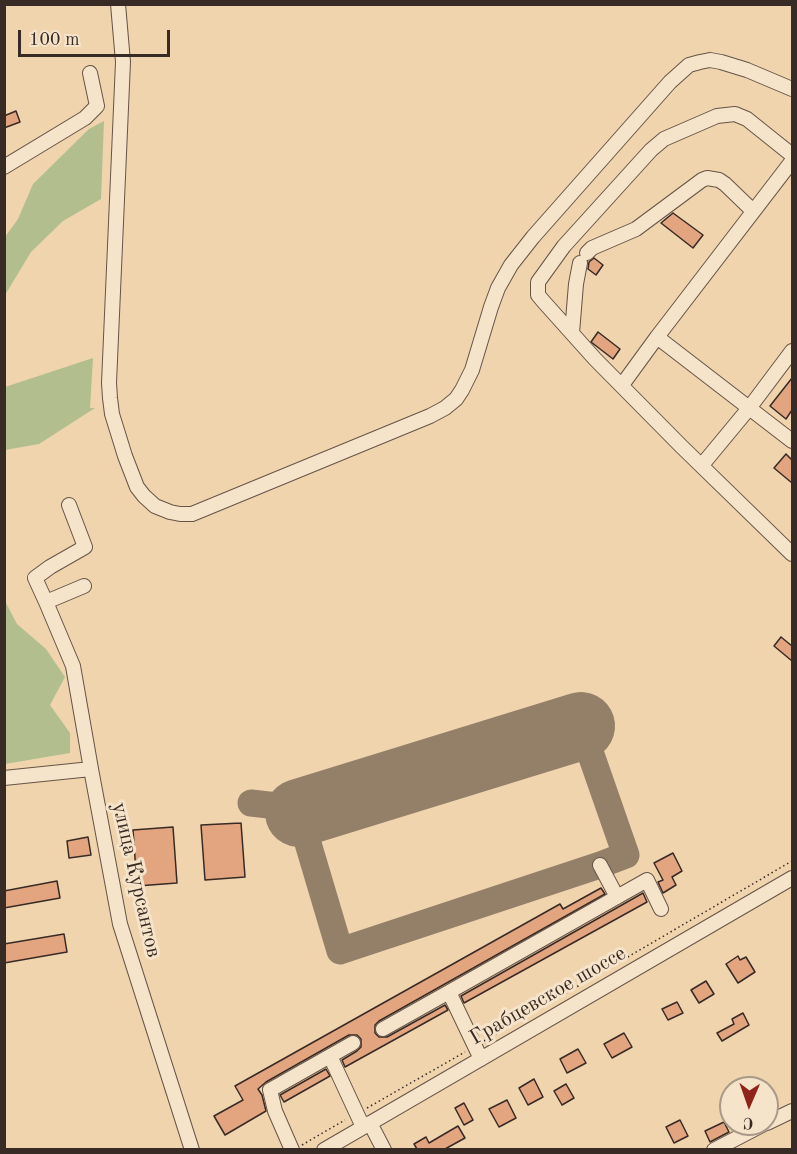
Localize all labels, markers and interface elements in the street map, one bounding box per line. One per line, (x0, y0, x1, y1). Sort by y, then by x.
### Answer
scale bar (21, 18, 172, 56)
text: 100 m (29, 31, 80, 49)
street label: улица Курсантов (106, 800, 166, 960)
street label: Грабцевское шоссе (465, 941, 631, 1051)
north arrow (719, 1076, 779, 1136)
text: С (743, 1114, 754, 1130)

